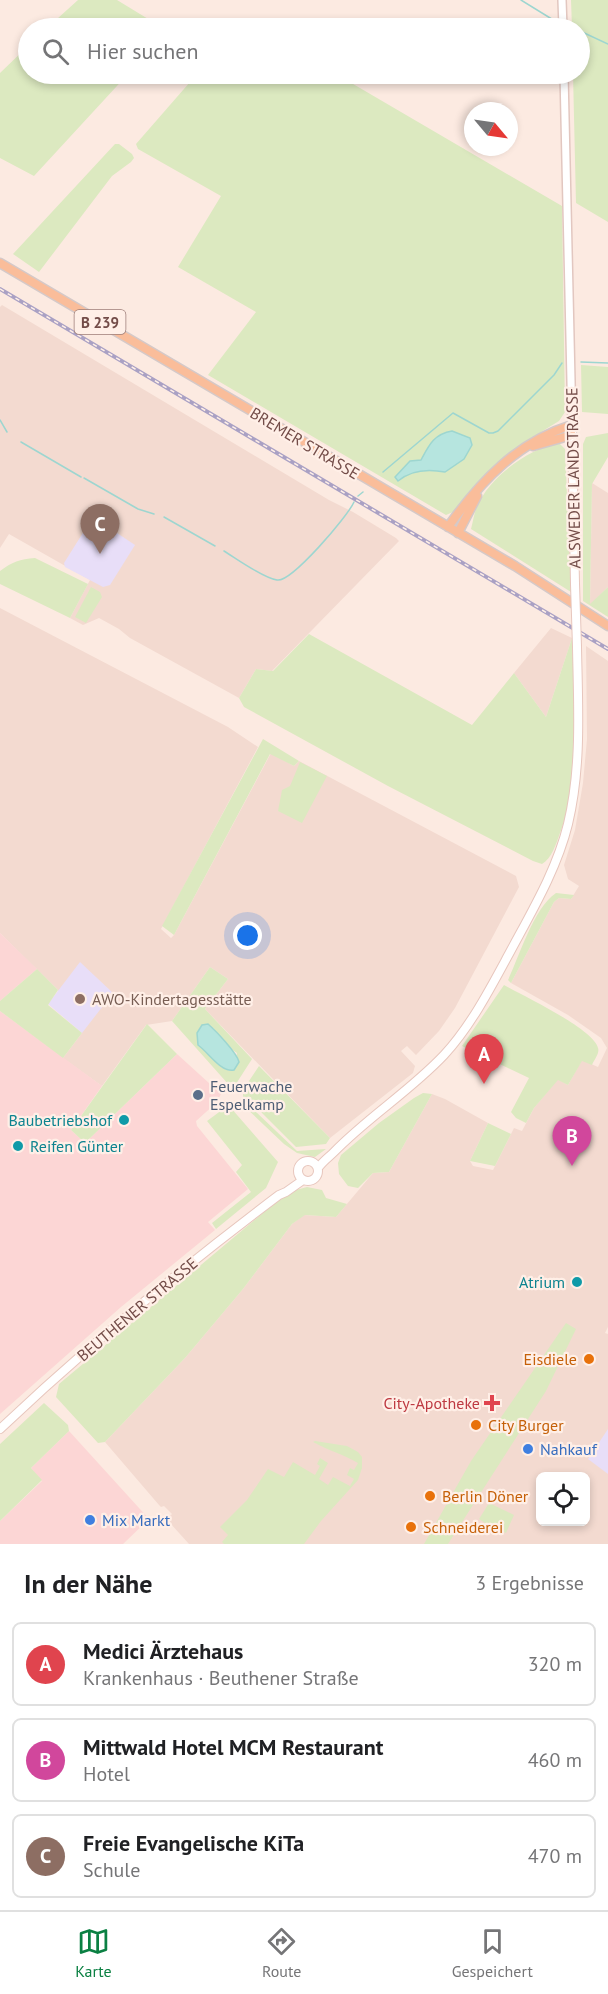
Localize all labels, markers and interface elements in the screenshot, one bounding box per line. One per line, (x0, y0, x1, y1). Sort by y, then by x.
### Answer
search box (18, 18, 590, 84)
icon: search (39, 35, 72, 68)
text: Hier suchen (87, 37, 199, 65)
north arrow (464, 102, 518, 156)
road number: B 239 (74, 310, 126, 334)
street label: ALSWEDER LANDSTRASSE (561, 387, 585, 569)
street label: BREMER STRASSE (247, 403, 363, 483)
pin: C (80, 504, 120, 554)
your location (233, 921, 262, 950)
place label: AWO-Kindertagesstätte (92, 989, 252, 1009)
marker: AWO-Kindertagesstätte (73, 992, 87, 1006)
pin: A (464, 1034, 504, 1084)
place label: Feuerwache Espelkamp (210, 1076, 292, 1114)
marker: Feuerwache Espelkamp (191, 1088, 205, 1102)
place label: Baubetriebshof (8, 1110, 113, 1130)
marker: Baubetriebshof (117, 1113, 131, 1127)
pin: B (552, 1116, 592, 1166)
place label: Reifen Günter (30, 1136, 124, 1156)
marker: Reifen Günter (11, 1139, 25, 1153)
street label: BEUTHENER STRASSE (73, 1253, 201, 1365)
place label: Atrium (519, 1272, 565, 1292)
marker: Atrium (570, 1275, 584, 1289)
place label: Eisdiele (524, 1349, 577, 1369)
marker: Eisdiele (582, 1352, 596, 1366)
place label: City-Apotheke (383, 1393, 480, 1413)
marker: City-Apotheke (485, 1396, 499, 1410)
place label: City Burger (488, 1415, 564, 1435)
marker: City Burger (469, 1418, 483, 1432)
place label: Nahkauf (540, 1439, 598, 1459)
marker: Nahkauf (521, 1442, 535, 1456)
map controls (536, 1472, 590, 1526)
button: locate (536, 1472, 590, 1526)
place label: Berlin Döner (442, 1486, 529, 1506)
marker: Berlin Döner (423, 1489, 437, 1503)
place label: Mix Markt (102, 1510, 171, 1530)
marker: Mix Markt (83, 1513, 97, 1527)
place label: Schneiderei (423, 1517, 503, 1537)
marker: Schneiderei (404, 1520, 418, 1534)
text: In der Nähe (24, 1567, 152, 1600)
text: 3 Ergebnisse (475, 1570, 584, 1596)
text: Medici Ärztehaus (83, 1637, 243, 1665)
text: A (39, 1651, 52, 1677)
text: 320 m (528, 1651, 582, 1677)
text: Krankenhaus · Beuthener Straße (83, 1665, 359, 1691)
text: Mittwald Hotel MCM Restaurant (83, 1733, 383, 1761)
text: B (40, 1747, 51, 1773)
text: 460 m (528, 1747, 582, 1773)
text: Hotel (83, 1761, 130, 1787)
text: Freie Evangelische KiTa (83, 1829, 304, 1857)
text: C (40, 1843, 51, 1869)
text: 470 m (528, 1843, 582, 1869)
text: Schule (83, 1857, 140, 1883)
tab: Karte (75, 1925, 112, 1981)
tab: Route (262, 1925, 301, 1981)
tab: Gespeichert (452, 1925, 533, 1981)

